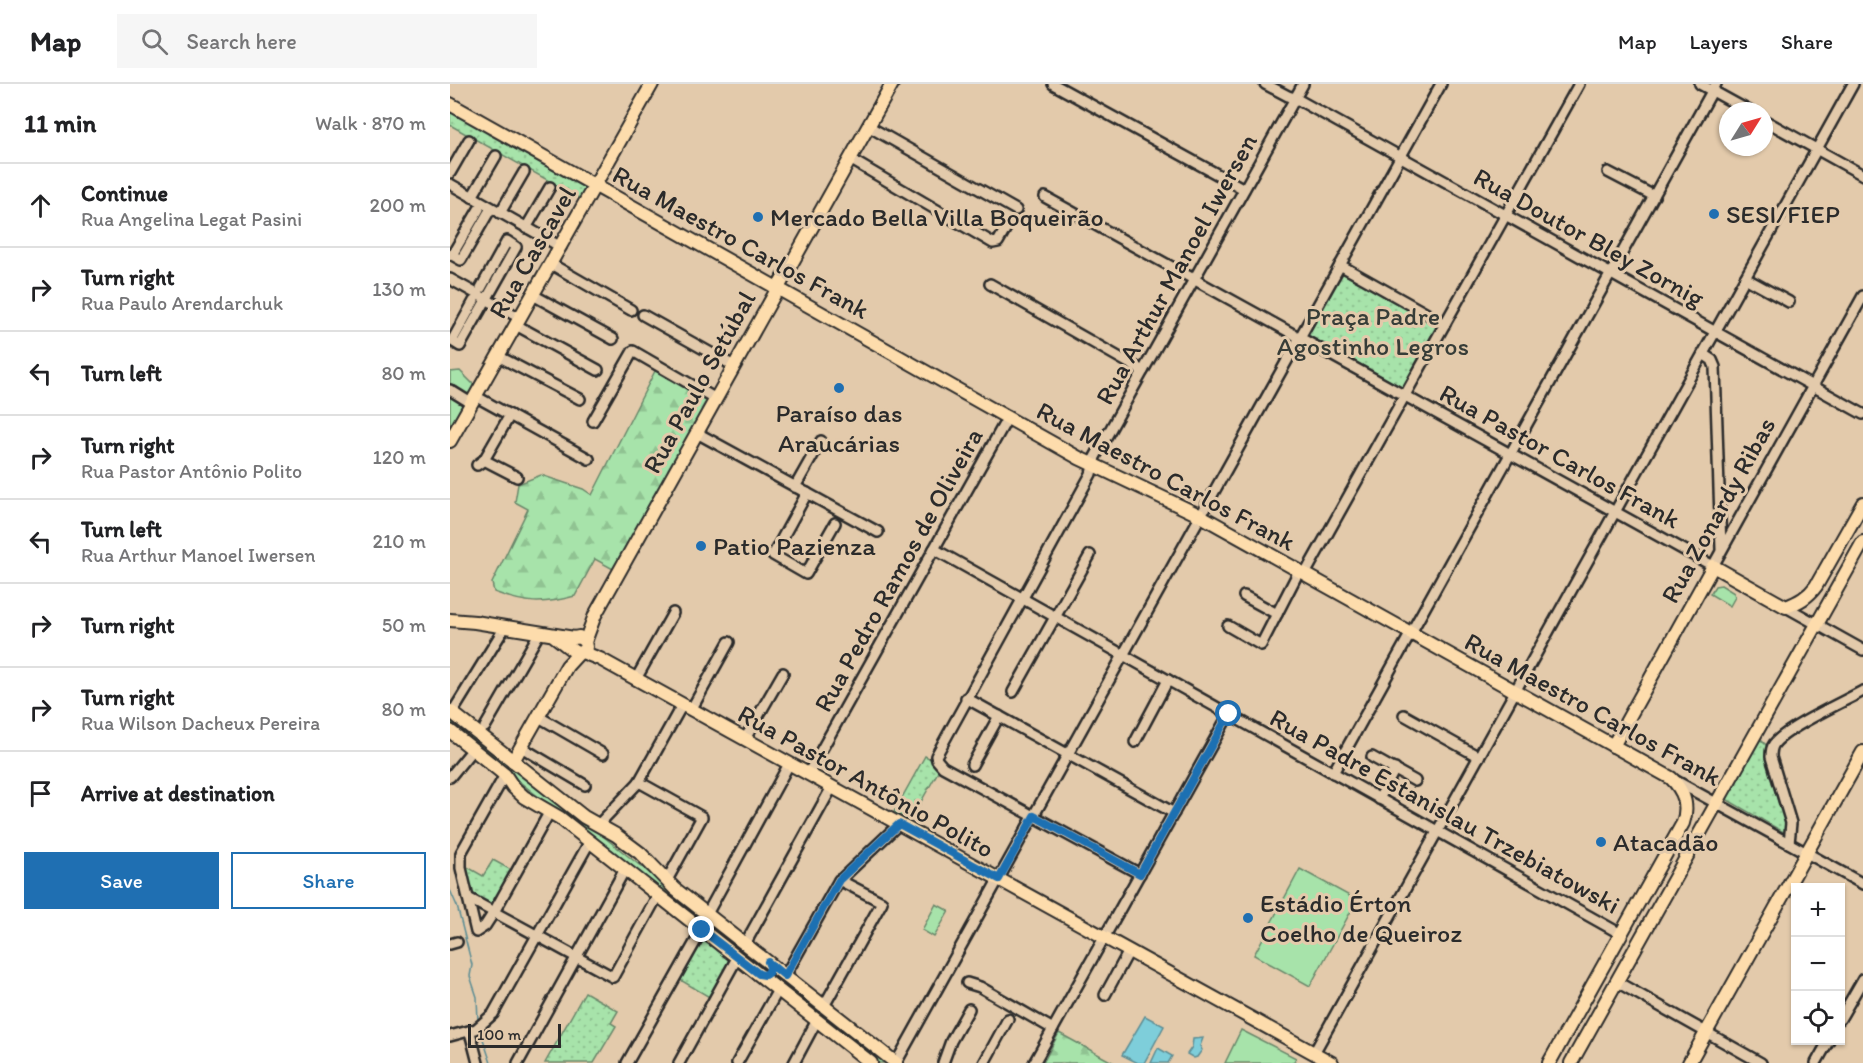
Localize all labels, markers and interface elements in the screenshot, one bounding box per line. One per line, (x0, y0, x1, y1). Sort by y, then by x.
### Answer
search box (117, 14, 537, 68)
text: Map (30, 24, 81, 58)
icon: search (138, 25, 171, 58)
text: Search here (186, 28, 297, 55)
text: Map (1618, 29, 1657, 54)
text: Layers (1690, 29, 1748, 54)
text: Share (1781, 29, 1833, 54)
north arrow (1719, 102, 1773, 156)
text: 11 min (24, 107, 96, 139)
text: Walk · 870 m (315, 111, 426, 135)
street label: Rua Arthur Manoel Iwersen (1088, 128, 1264, 410)
street label: Rua Maestro Carlos Frank (607, 158, 875, 326)
street label: Rua Doutor Bley Zornig (1468, 160, 1711, 314)
text: Continue (81, 180, 168, 207)
street label: Rua Cascavel (481, 180, 583, 324)
icon: ahead (24, 189, 57, 222)
text: 200 m (370, 193, 426, 217)
place label: SESI/FIEP (1726, 198, 1840, 230)
place label: Mercado Bella Villa Boqueirão (770, 201, 1104, 233)
text: Rua Angelina Legat Pasini (81, 207, 302, 231)
marker: SESI/FIEP (1707, 207, 1721, 221)
marker: Mercado Bella Villa Boqueirão (751, 210, 765, 224)
text: Turn right (81, 264, 175, 291)
icon: right (24, 273, 57, 306)
text: 130 m (372, 277, 426, 301)
street label: Rua Paulo Setúbal (636, 285, 762, 479)
text: Rua Paulo Arendarchuk (81, 291, 283, 315)
park label: Praça Padre Agostinho Legros (1277, 300, 1469, 362)
icon: left (24, 357, 57, 390)
text: Turn left (81, 360, 162, 387)
text: 80 m (381, 361, 426, 385)
street label: Rua Pastor Carlos Frank (1434, 377, 1686, 536)
marker: Paraíso das Araucárias (832, 381, 846, 395)
street label: Rua Maestro Carlos Frank (1031, 394, 1301, 558)
place label: Paraíso das Araucárias (775, 397, 903, 459)
street label: Rua Zonardy Ribas (1654, 411, 1782, 609)
street label: Rua Pedro Ramos de Oliveira (807, 422, 990, 718)
text: Turn right (81, 432, 175, 459)
icon: right (24, 441, 57, 474)
text: 120 m (373, 445, 426, 469)
text: Rua Pastor Antônio Polito (81, 459, 302, 483)
text: Turn left (81, 516, 162, 543)
icon: left (24, 525, 57, 558)
text: 210 m (373, 529, 426, 553)
place label: Patio Pazienza (713, 530, 876, 562)
marker: Patio Pazienza (694, 539, 708, 553)
text: Rua Arthur Manoel Iwersen (81, 543, 316, 567)
icon: right (24, 609, 57, 642)
text: Turn right (81, 612, 175, 639)
text: 50 m (382, 613, 426, 637)
street label: Rua Maestro Carlos Frank (1459, 625, 1727, 793)
text: Turn right (81, 684, 175, 711)
icon: right (24, 693, 57, 726)
text: 80 m (381, 697, 426, 721)
street label: Rua Pastor Antônio Polito (732, 697, 1000, 865)
route start (1215, 700, 1241, 726)
street label: Rua Padre Estanislau Trzebiatowski (1264, 701, 1626, 921)
text: Rua Wilson Dacheux Pereira (81, 711, 320, 735)
icon: arrive (24, 777, 57, 810)
text: Arrive at destination (81, 780, 275, 807)
place label: Atacadão (1613, 826, 1718, 858)
marker: Atacadão (1594, 835, 1608, 849)
button: Save (24, 852, 219, 909)
button: Share (231, 852, 426, 909)
map controls (1791, 883, 1845, 1045)
button: + (1791, 883, 1845, 937)
place label: Estádio Érton Coelho de Queiroz (1260, 887, 1462, 949)
marker: Estádio Érton Coelho de Queiroz (1241, 911, 1255, 925)
route end (688, 916, 714, 942)
button: − (1791, 937, 1845, 991)
button: locate (1791, 991, 1845, 1045)
scale bar (468, 1021, 561, 1048)
text: 100 m (477, 1025, 521, 1044)

